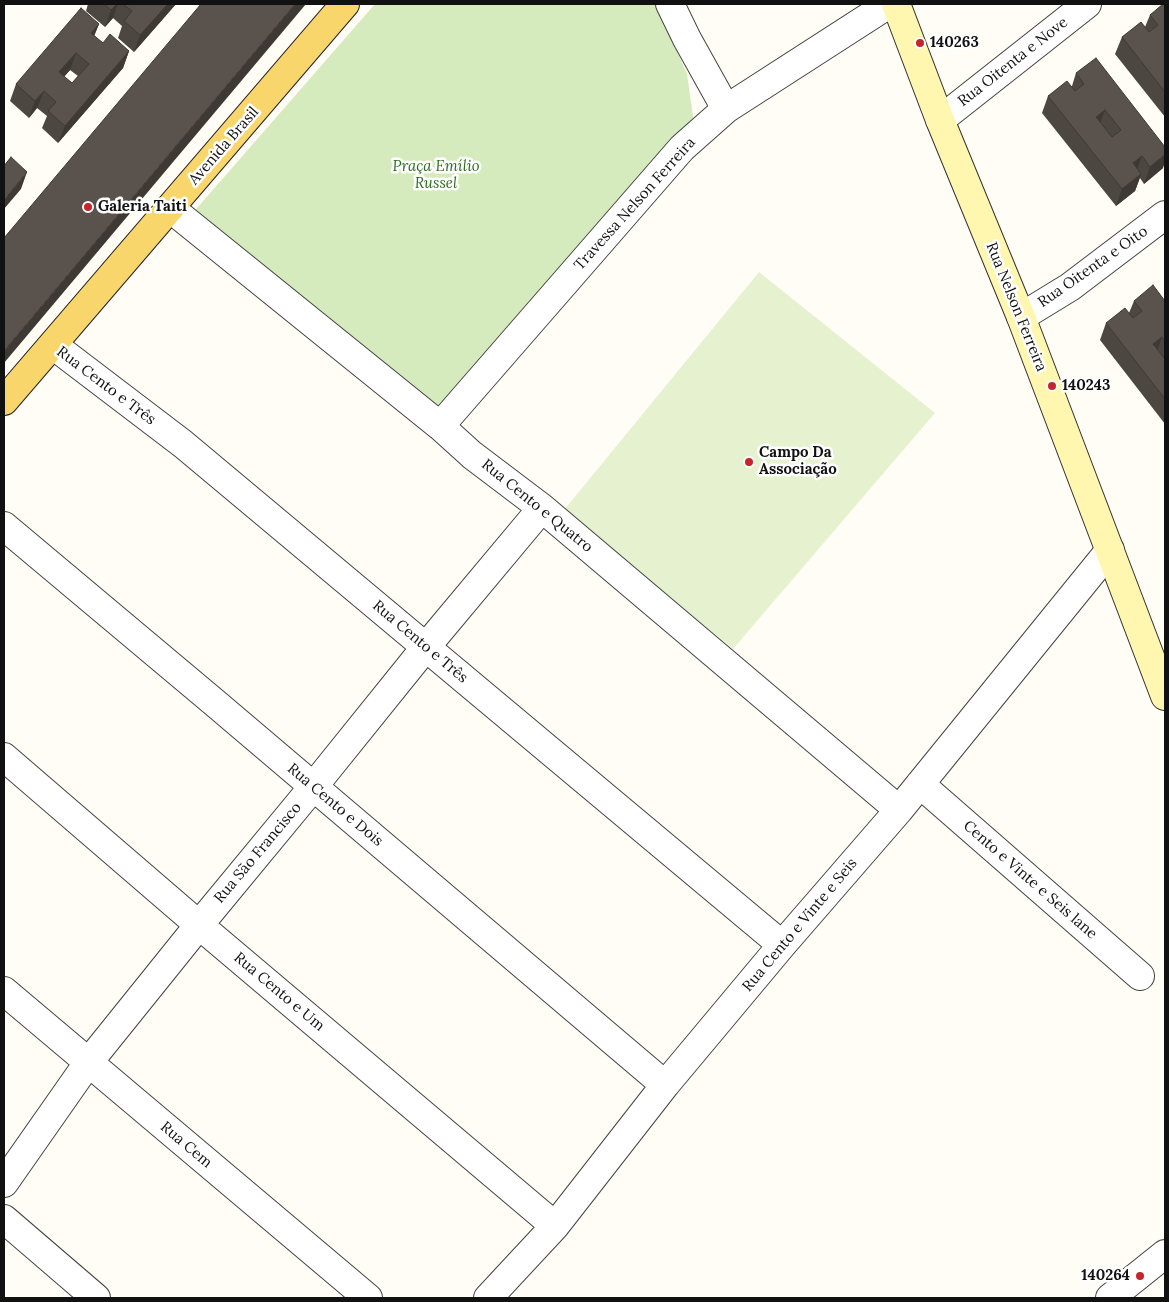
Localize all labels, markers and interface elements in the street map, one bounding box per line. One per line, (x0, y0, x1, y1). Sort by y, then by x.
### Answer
street label: Rua Oitenta e Nove (954, 14, 1072, 110)
place label: 140263 (930, 34, 979, 52)
marker: 140263 (914, 37, 926, 49)
street label: Avenida Brasil (185, 103, 263, 189)
street label: Travessa Nelson Ferreira (571, 134, 699, 274)
park label: Praça Emílio Russel (392, 158, 480, 193)
place label: Galeria Taiti (98, 198, 187, 216)
marker: Galeria Taiti (82, 201, 94, 213)
street label: Rua Oitenta e Oito (1035, 222, 1151, 312)
street label: Rua Nelson Ferreira (982, 240, 1050, 374)
street label: Rua Cento e Três (53, 343, 159, 429)
place label: 140243 (1062, 377, 1110, 395)
marker: 140243 (1046, 380, 1058, 392)
place label: Campo Da Associação (759, 444, 837, 479)
street label: Rua Cento e Quatro (478, 456, 596, 556)
marker: Campo Da Associação (743, 456, 755, 468)
street label: Rua Cento e Três (369, 597, 471, 687)
street label: Rua Cento e Dois (283, 760, 387, 850)
street label: Rua São Francisco (211, 799, 305, 907)
street label: Cento e Vinte e Seis lane (959, 817, 1101, 943)
street label: Rua Cento e Vinte e Seis (739, 855, 861, 995)
street label: Rua Cento e Um (230, 949, 328, 1035)
street label: Rua Cem (156, 1118, 216, 1172)
place label: 140264 (1081, 1267, 1130, 1285)
marker: 140264 (1134, 1270, 1146, 1282)

